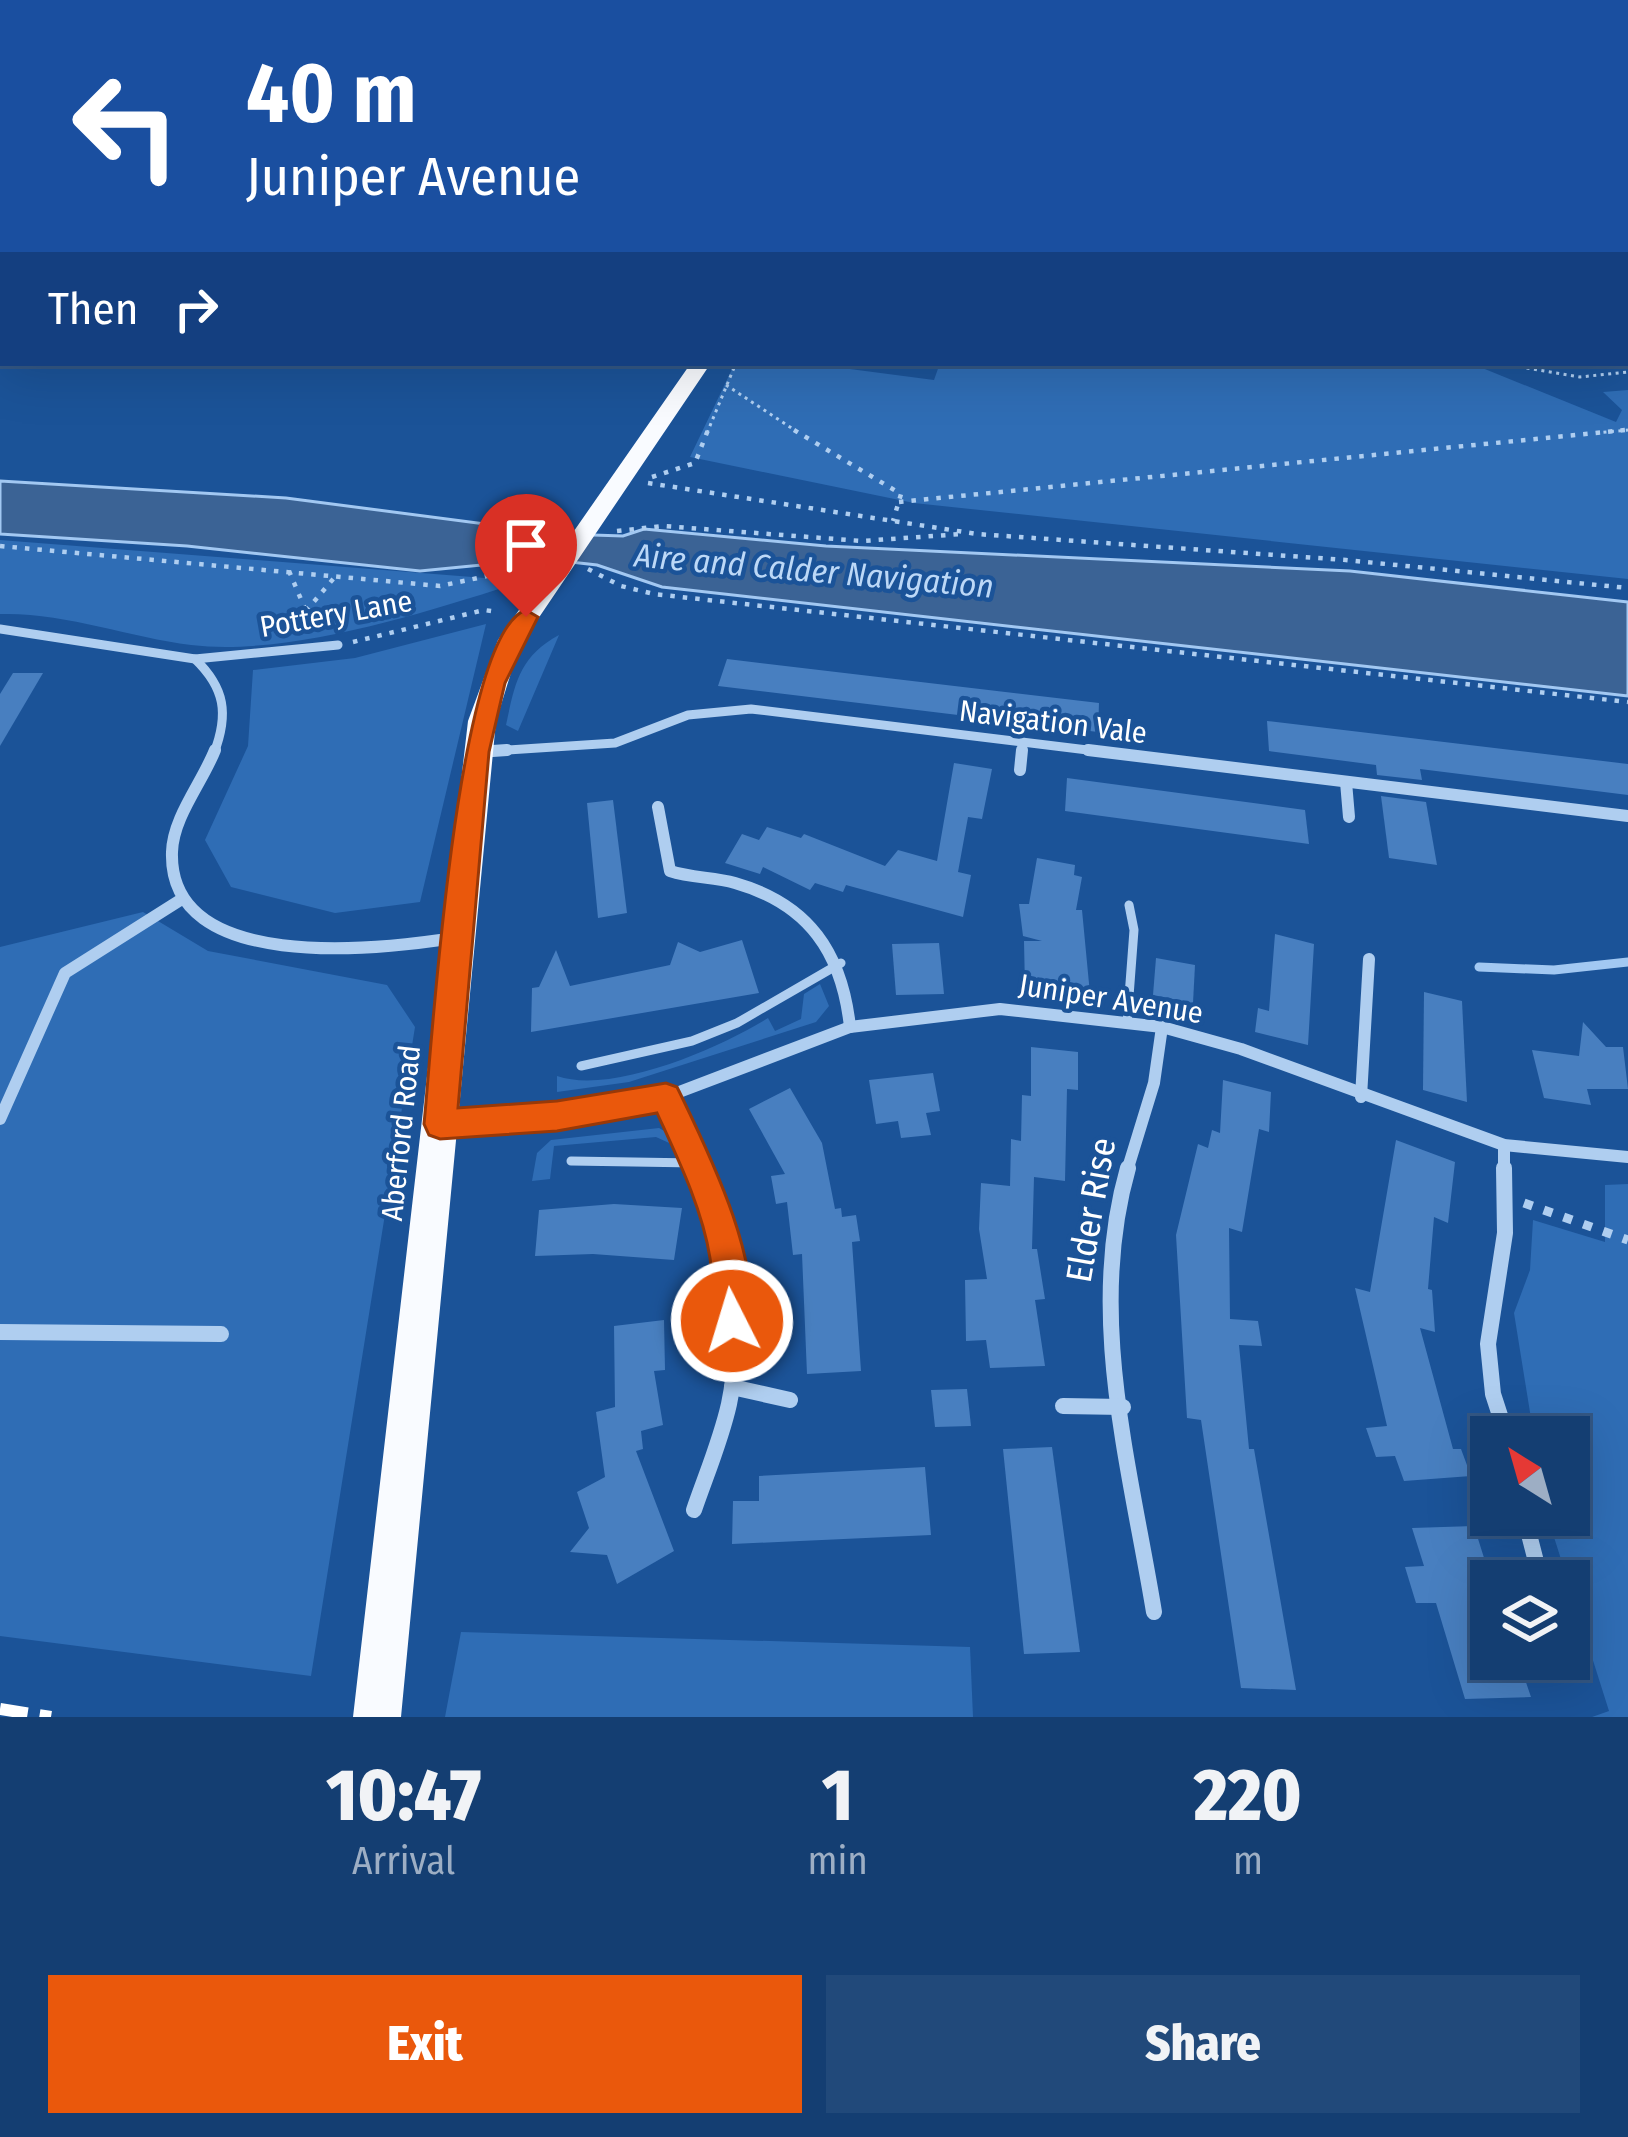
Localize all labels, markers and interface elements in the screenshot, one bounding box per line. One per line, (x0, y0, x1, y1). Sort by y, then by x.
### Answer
text: 40 m (246, 43, 417, 144)
icon: left (48, 48, 204, 204)
text: Juniper Avenue (246, 145, 580, 209)
icon: right (163, 276, 229, 342)
text: Then (48, 282, 139, 336)
pin (475, 494, 577, 617)
icon: arrive (493, 512, 559, 578)
water label: Aire and Calder Navigation (632, 535, 995, 607)
street label: Pottery Lane (257, 583, 415, 645)
street label: Navigation Vale (957, 693, 1149, 751)
street label: Juniper Avenue (1016, 967, 1206, 1031)
street label: Aberford Road (374, 1043, 428, 1223)
street label: Elder Rise (1057, 1134, 1125, 1286)
position arrow (669, 1258, 795, 1384)
north arrow (1470, 1416, 1590, 1536)
map controls (1470, 1416, 1590, 1680)
button: layers (1470, 1560, 1590, 1680)
text: 10:47 (326, 1753, 481, 1839)
text: 1 (822, 1753, 853, 1839)
text: 220 (1194, 1753, 1302, 1839)
text: Arrival (352, 1838, 455, 1884)
text: min (807, 1838, 868, 1884)
text: m (1233, 1838, 1263, 1884)
button: Exit (48, 1975, 802, 2113)
button: Share (826, 1975, 1580, 2113)

